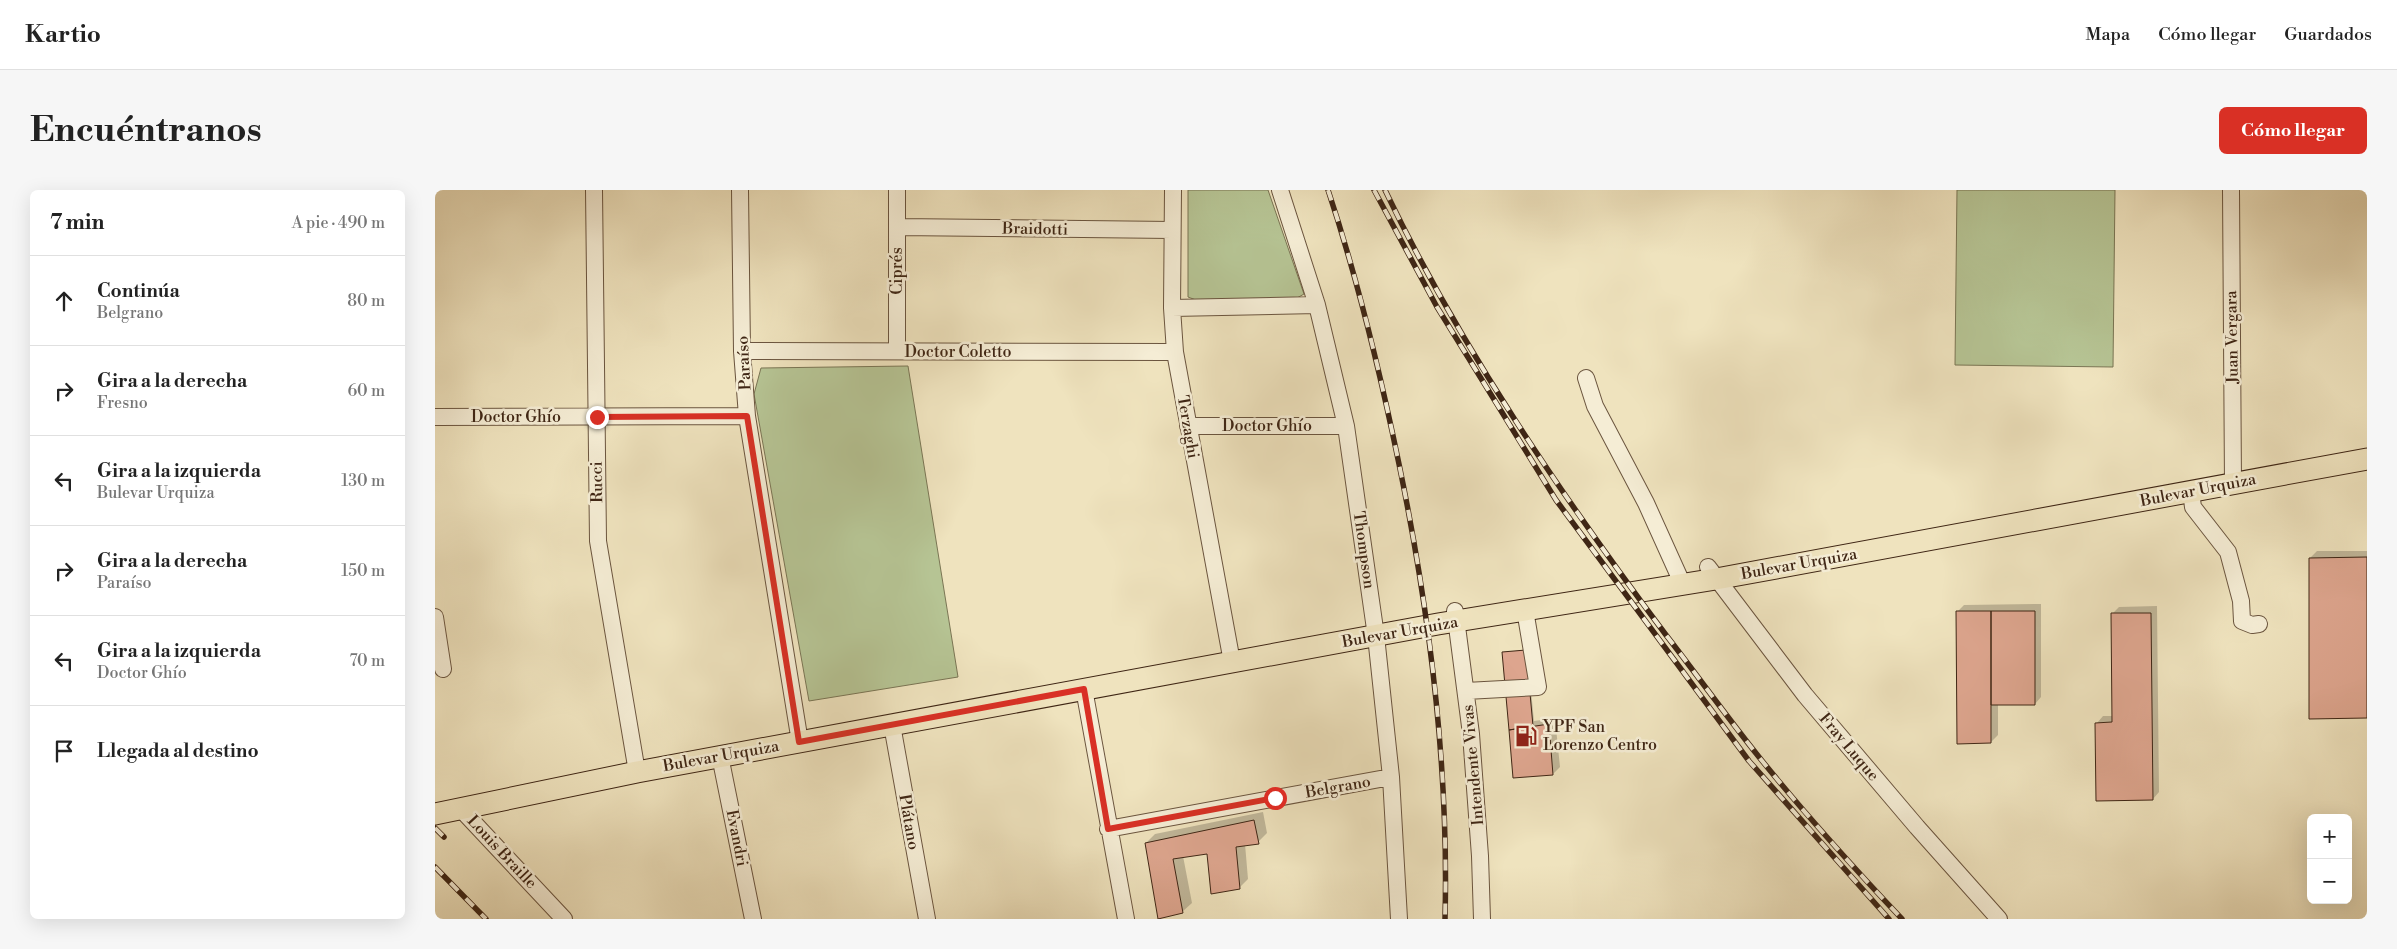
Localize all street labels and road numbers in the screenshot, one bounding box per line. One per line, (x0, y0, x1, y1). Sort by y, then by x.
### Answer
street label: Braidotti (1001, 218, 1068, 240)
street label: Ciprés (887, 247, 907, 295)
street label: Juan Vergara (2221, 289, 2243, 385)
street label: Paraíso (733, 335, 755, 391)
street label: Doctor Coletto (904, 342, 1012, 362)
street label: Terzaghi (1173, 394, 1203, 460)
street label: Doctor Ghío (471, 407, 561, 427)
street label: Doctor Ghío (1222, 416, 1312, 436)
street label: Rucci (587, 461, 607, 503)
street label: Bulevar Urquiza (2137, 469, 2259, 511)
street label: Thompson (1349, 510, 1379, 591)
street label: Bulevar Urquiza (1738, 544, 1860, 584)
street label: Bulevar Urquiza (1339, 612, 1461, 652)
street label: Intendente Vivas (1458, 704, 1488, 826)
street label: Fray Luque (1815, 709, 1883, 785)
street label: Bulevar Urquiza (660, 736, 782, 776)
street label: Belgrano (1303, 771, 1372, 803)
street label: Plátano (894, 793, 924, 851)
street label: Evandri (722, 808, 752, 868)
street label: Louis Braille (463, 811, 541, 893)

